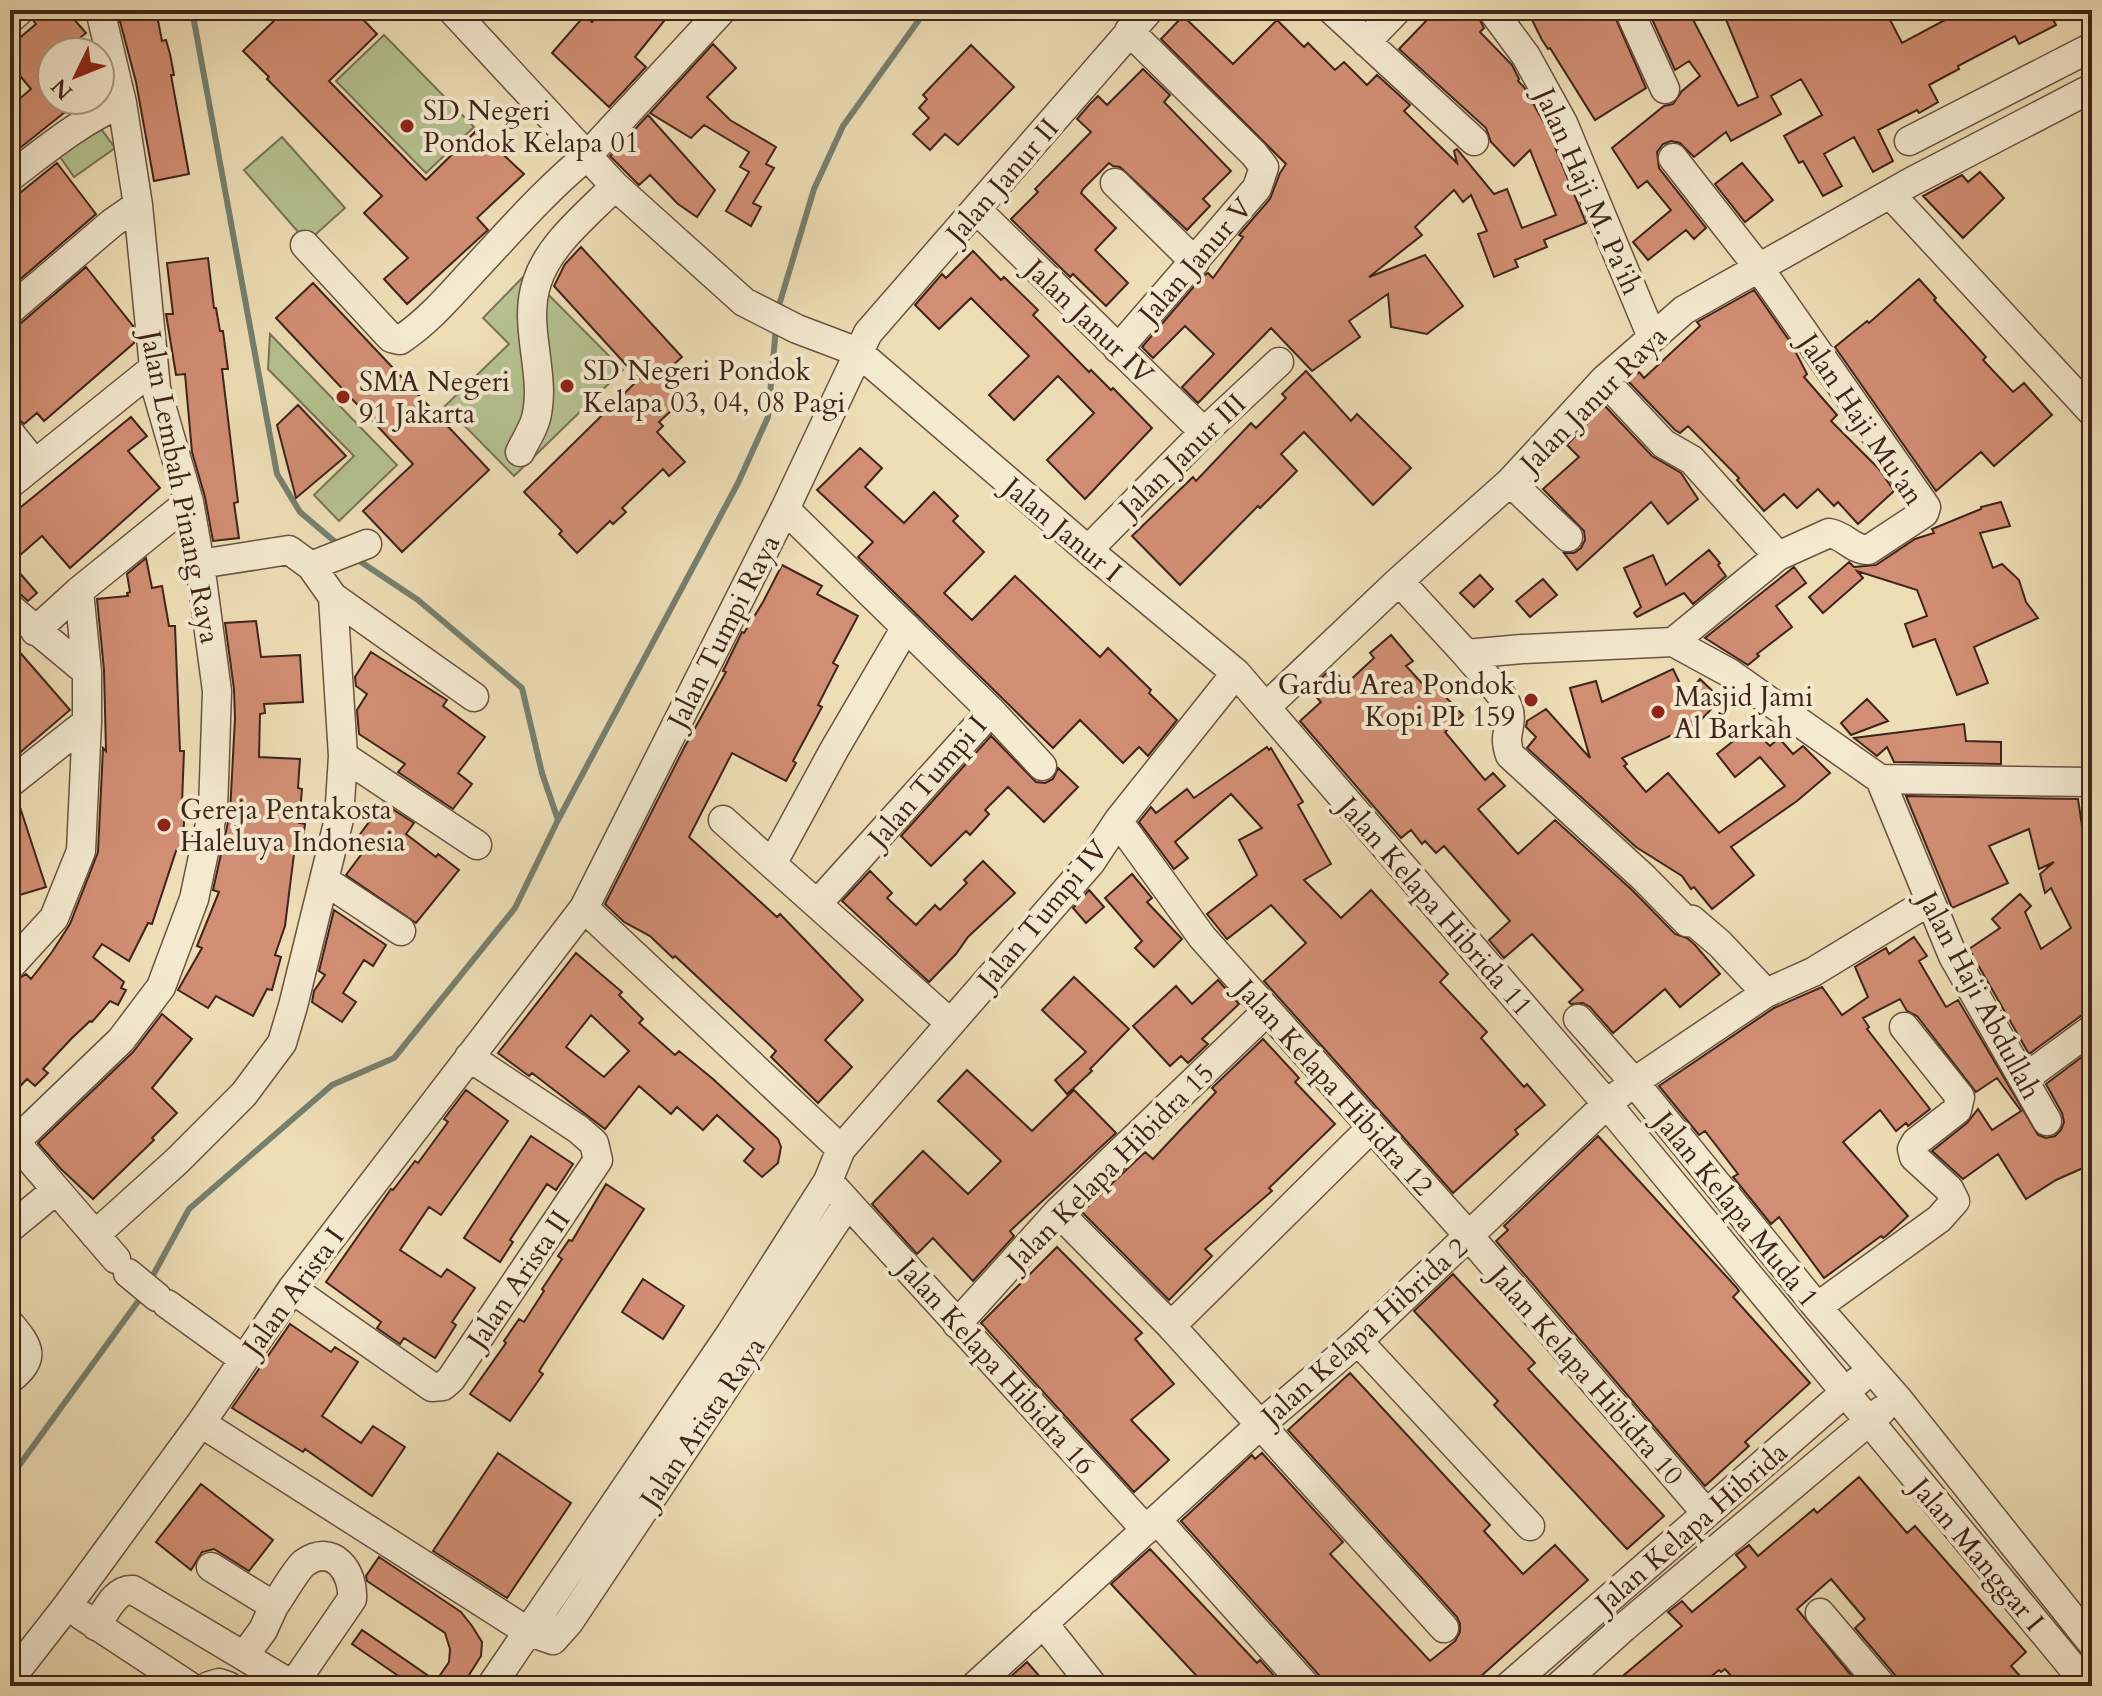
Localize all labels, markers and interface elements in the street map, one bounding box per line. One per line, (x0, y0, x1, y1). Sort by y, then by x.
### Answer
north arrow (36, 36, 116, 116)
text: N (45, 72, 80, 106)
street label: Jalan Haji M. Pa'ih (1524, 78, 1651, 301)
place label: SD Negeri Pondok Kelapa 01 (423, 92, 639, 162)
street label: Jalan Janur II (935, 110, 1068, 254)
marker: SD Negeri Pondok Kelapa 01 (398, 117, 416, 135)
street label: Jalan Janur V (1128, 189, 1261, 335)
street label: Jalan Janur IV (1014, 248, 1162, 393)
street label: Jalan Janur Raya (1509, 318, 1675, 484)
street label: Jalan Haji Mu'an (1788, 323, 1933, 513)
street label: Jalan Lembah Pinang Raya (130, 324, 229, 647)
place label: SD Negeri Pondok Kelapa 03, 04, 08 Pagi (583, 352, 845, 422)
place label: SMA Negeri 91 Jakarta (359, 363, 510, 433)
marker: SD Negeri Pondok Kelapa 03, 04, 08 Pagi (558, 377, 576, 395)
street label: Jalan Janur III (1108, 385, 1255, 529)
marker: SMA Negeri 91 Jakarta (334, 388, 352, 406)
street label: Jalan Janur I (992, 466, 1130, 591)
street label: Jalan Tumpi Raya (657, 528, 789, 738)
place label: Gardu Area Pondok Kopi PL 159 (1278, 666, 1515, 736)
place label: Masjid Jami Al Barkah (1674, 678, 1813, 748)
marker: Gardu Area Pondok Kopi PL 159 (1522, 691, 1540, 709)
marker: Masjid Jami Al Barkah (1649, 703, 1667, 721)
street label: Jalan Tumpi I (857, 707, 996, 859)
street label: Jalan Kelapa Hibrida 11 (1327, 786, 1541, 1024)
place label: Gereja Pentakosta Haleluya Indonesia (180, 791, 406, 861)
marker: Gereja Pentakosta Haleluya Indonesia (155, 816, 173, 834)
street label: Jalan Tumpi IV (966, 832, 1117, 1000)
street label: Jalan Haji Abdullah (1906, 881, 2050, 1106)
street label: Jalan Kelapa Hibidra 12 (1224, 968, 1442, 1204)
street label: Jalan Kelapa Hibidra 15 (996, 1055, 1223, 1282)
street label: Jalan Kelapa Muda 1 (1643, 1100, 1827, 1316)
street label: Jalan Arista II (456, 1203, 579, 1359)
street label: Jalan Arista I (232, 1220, 353, 1367)
street label: Jalan Kelapa Hibrida 2 (1251, 1229, 1476, 1437)
street label: Jalan Kelapa Hibidra 16 (886, 1247, 1104, 1483)
street label: Jalan Kelapa Hibidra 10 (1478, 1255, 1692, 1493)
street label: Jalan Arista Raya (629, 1330, 774, 1519)
street label: Jalan Kelapa Hibrida (1585, 1434, 1796, 1624)
street label: Jalan Manggar I (1899, 1467, 2053, 1639)

